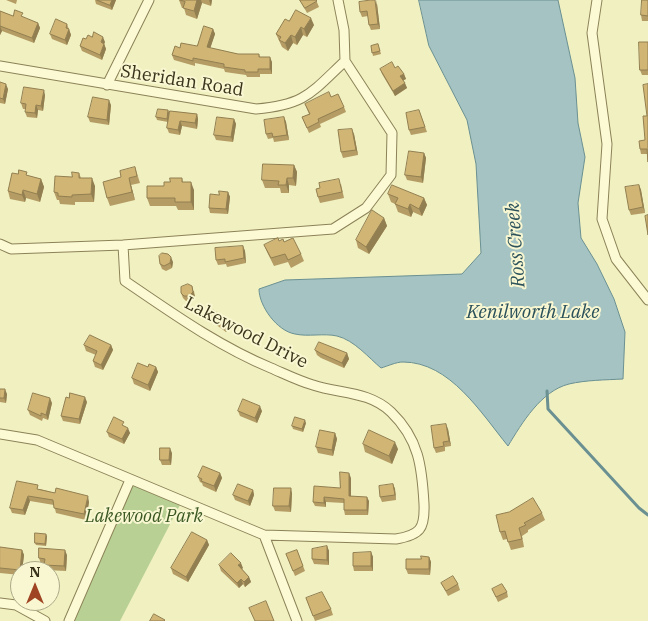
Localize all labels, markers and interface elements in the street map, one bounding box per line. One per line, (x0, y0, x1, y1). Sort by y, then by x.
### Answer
street label: Sheridan Road (119, 61, 245, 101)
water label: Ross Creek (502, 202, 530, 288)
street label: Lakewood Drive (181, 293, 311, 373)
water label: Kenilworth Lake (466, 302, 600, 324)
park label: Lakewood Park (85, 506, 203, 528)
north arrow (10, 561, 60, 611)
text: N (29, 563, 41, 581)

